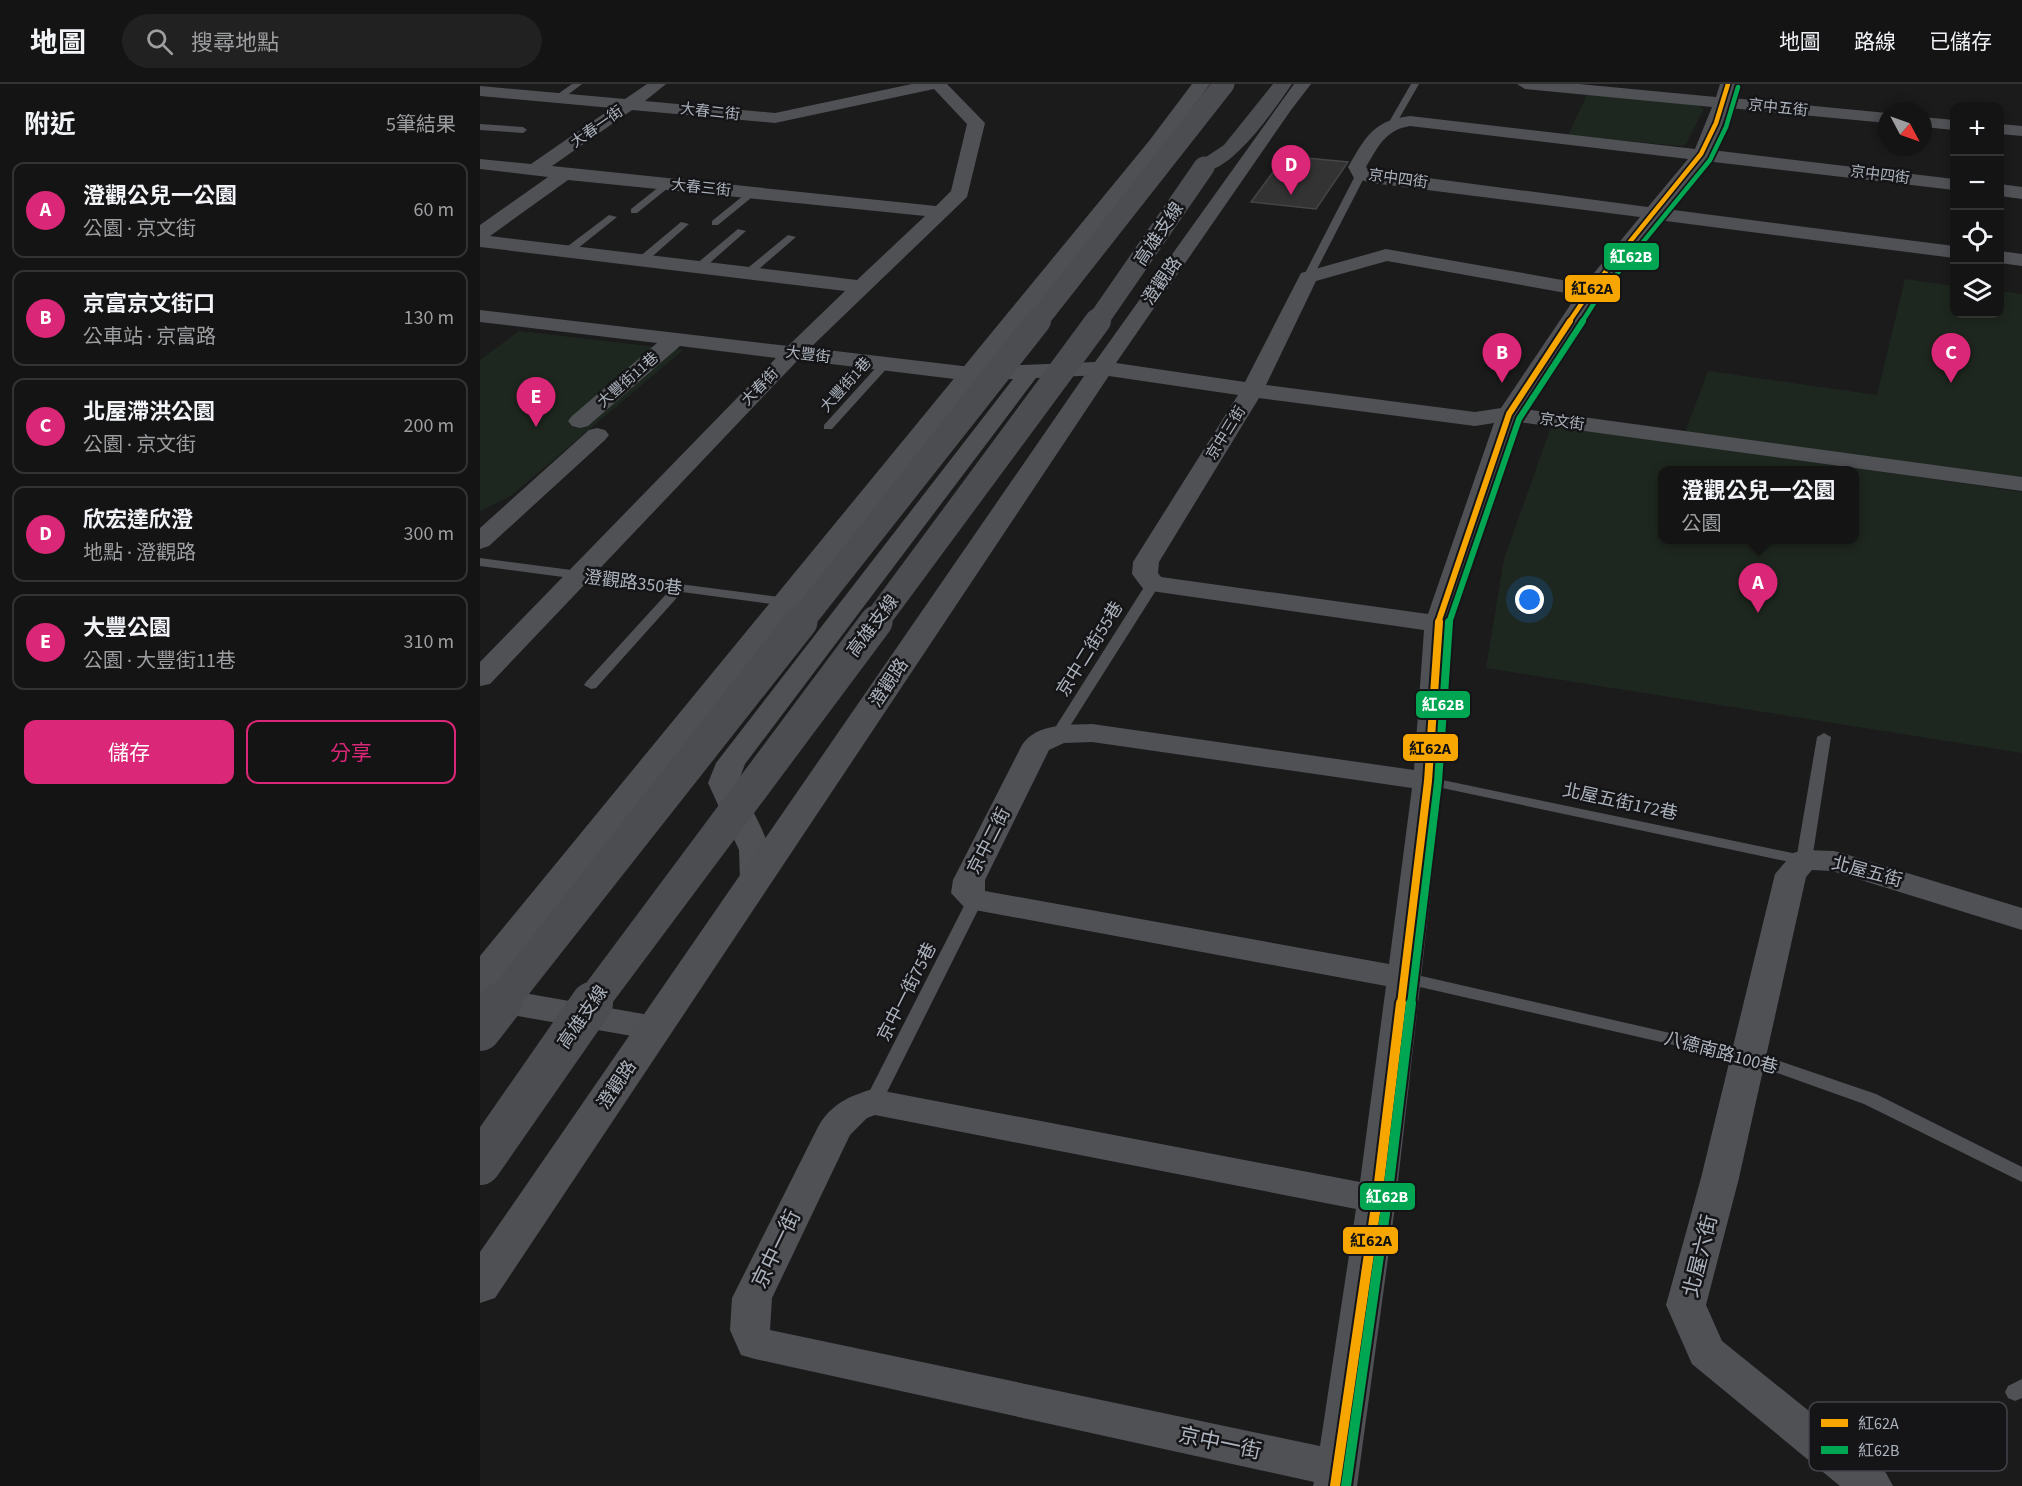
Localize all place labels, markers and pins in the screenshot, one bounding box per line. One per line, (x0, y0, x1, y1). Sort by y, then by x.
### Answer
pin: D (1272, 146, 1310, 195)
pin: B (1482, 334, 1522, 383)
pin: C (1932, 334, 1970, 383)
pin: E (516, 378, 556, 427)
pin: A (1738, 564, 1778, 613)

